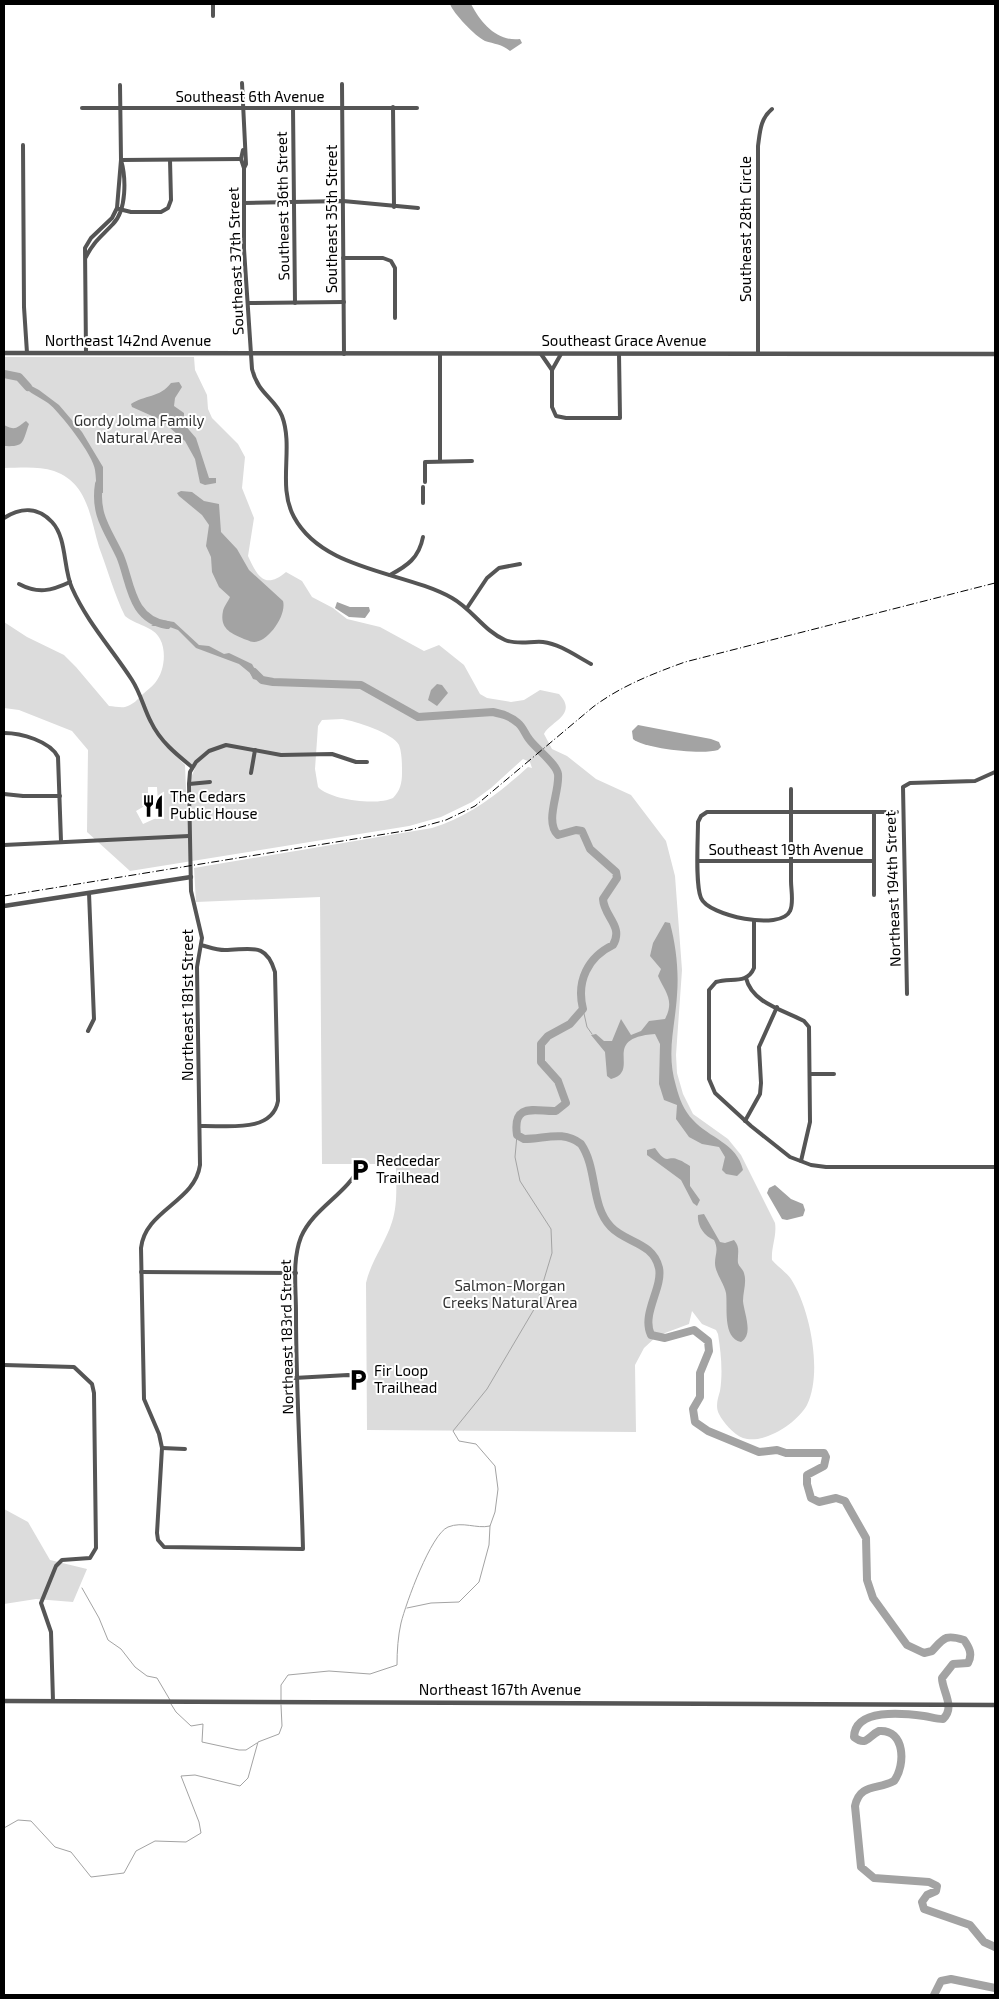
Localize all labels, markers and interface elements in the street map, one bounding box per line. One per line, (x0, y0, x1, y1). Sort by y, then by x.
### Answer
street label: Southeast 6th Avenue (175, 87, 325, 105)
street label: Southeast 36th Street (272, 131, 292, 281)
street label: Southeast 35th Street (322, 144, 340, 293)
street label: Southeast 28th Circle (736, 156, 754, 302)
street label: Southeast 37th Street (223, 186, 247, 335)
street label: Northeast 142nd Avenue (45, 331, 211, 349)
street label: Southeast Grace Avenue (541, 331, 707, 349)
park label: Gordy Jolma Family Natural Area (74, 411, 204, 446)
place label: The Cedars Public House (170, 787, 258, 822)
restaurant icon: The Cedars Public House (140, 793, 166, 819)
street label: Northeast 194th Street (880, 811, 904, 967)
street label: Southeast 19th Avenue (708, 840, 864, 858)
street label: Northeast 181st Street (178, 929, 196, 1081)
place label: Redcedar Trailhead (376, 1151, 440, 1186)
parking icon: Redcedar Trailhead (347, 1157, 373, 1183)
street label: Northeast 183rd Street (276, 1259, 296, 1415)
park label: Salmon-Morgan Creeks Natural Area (443, 1276, 577, 1311)
place label: Fir Loop Trailhead (374, 1361, 437, 1396)
parking icon: Fir Loop Trailhead (345, 1367, 371, 1393)
street label: Northeast 167th Avenue (419, 1680, 581, 1698)

